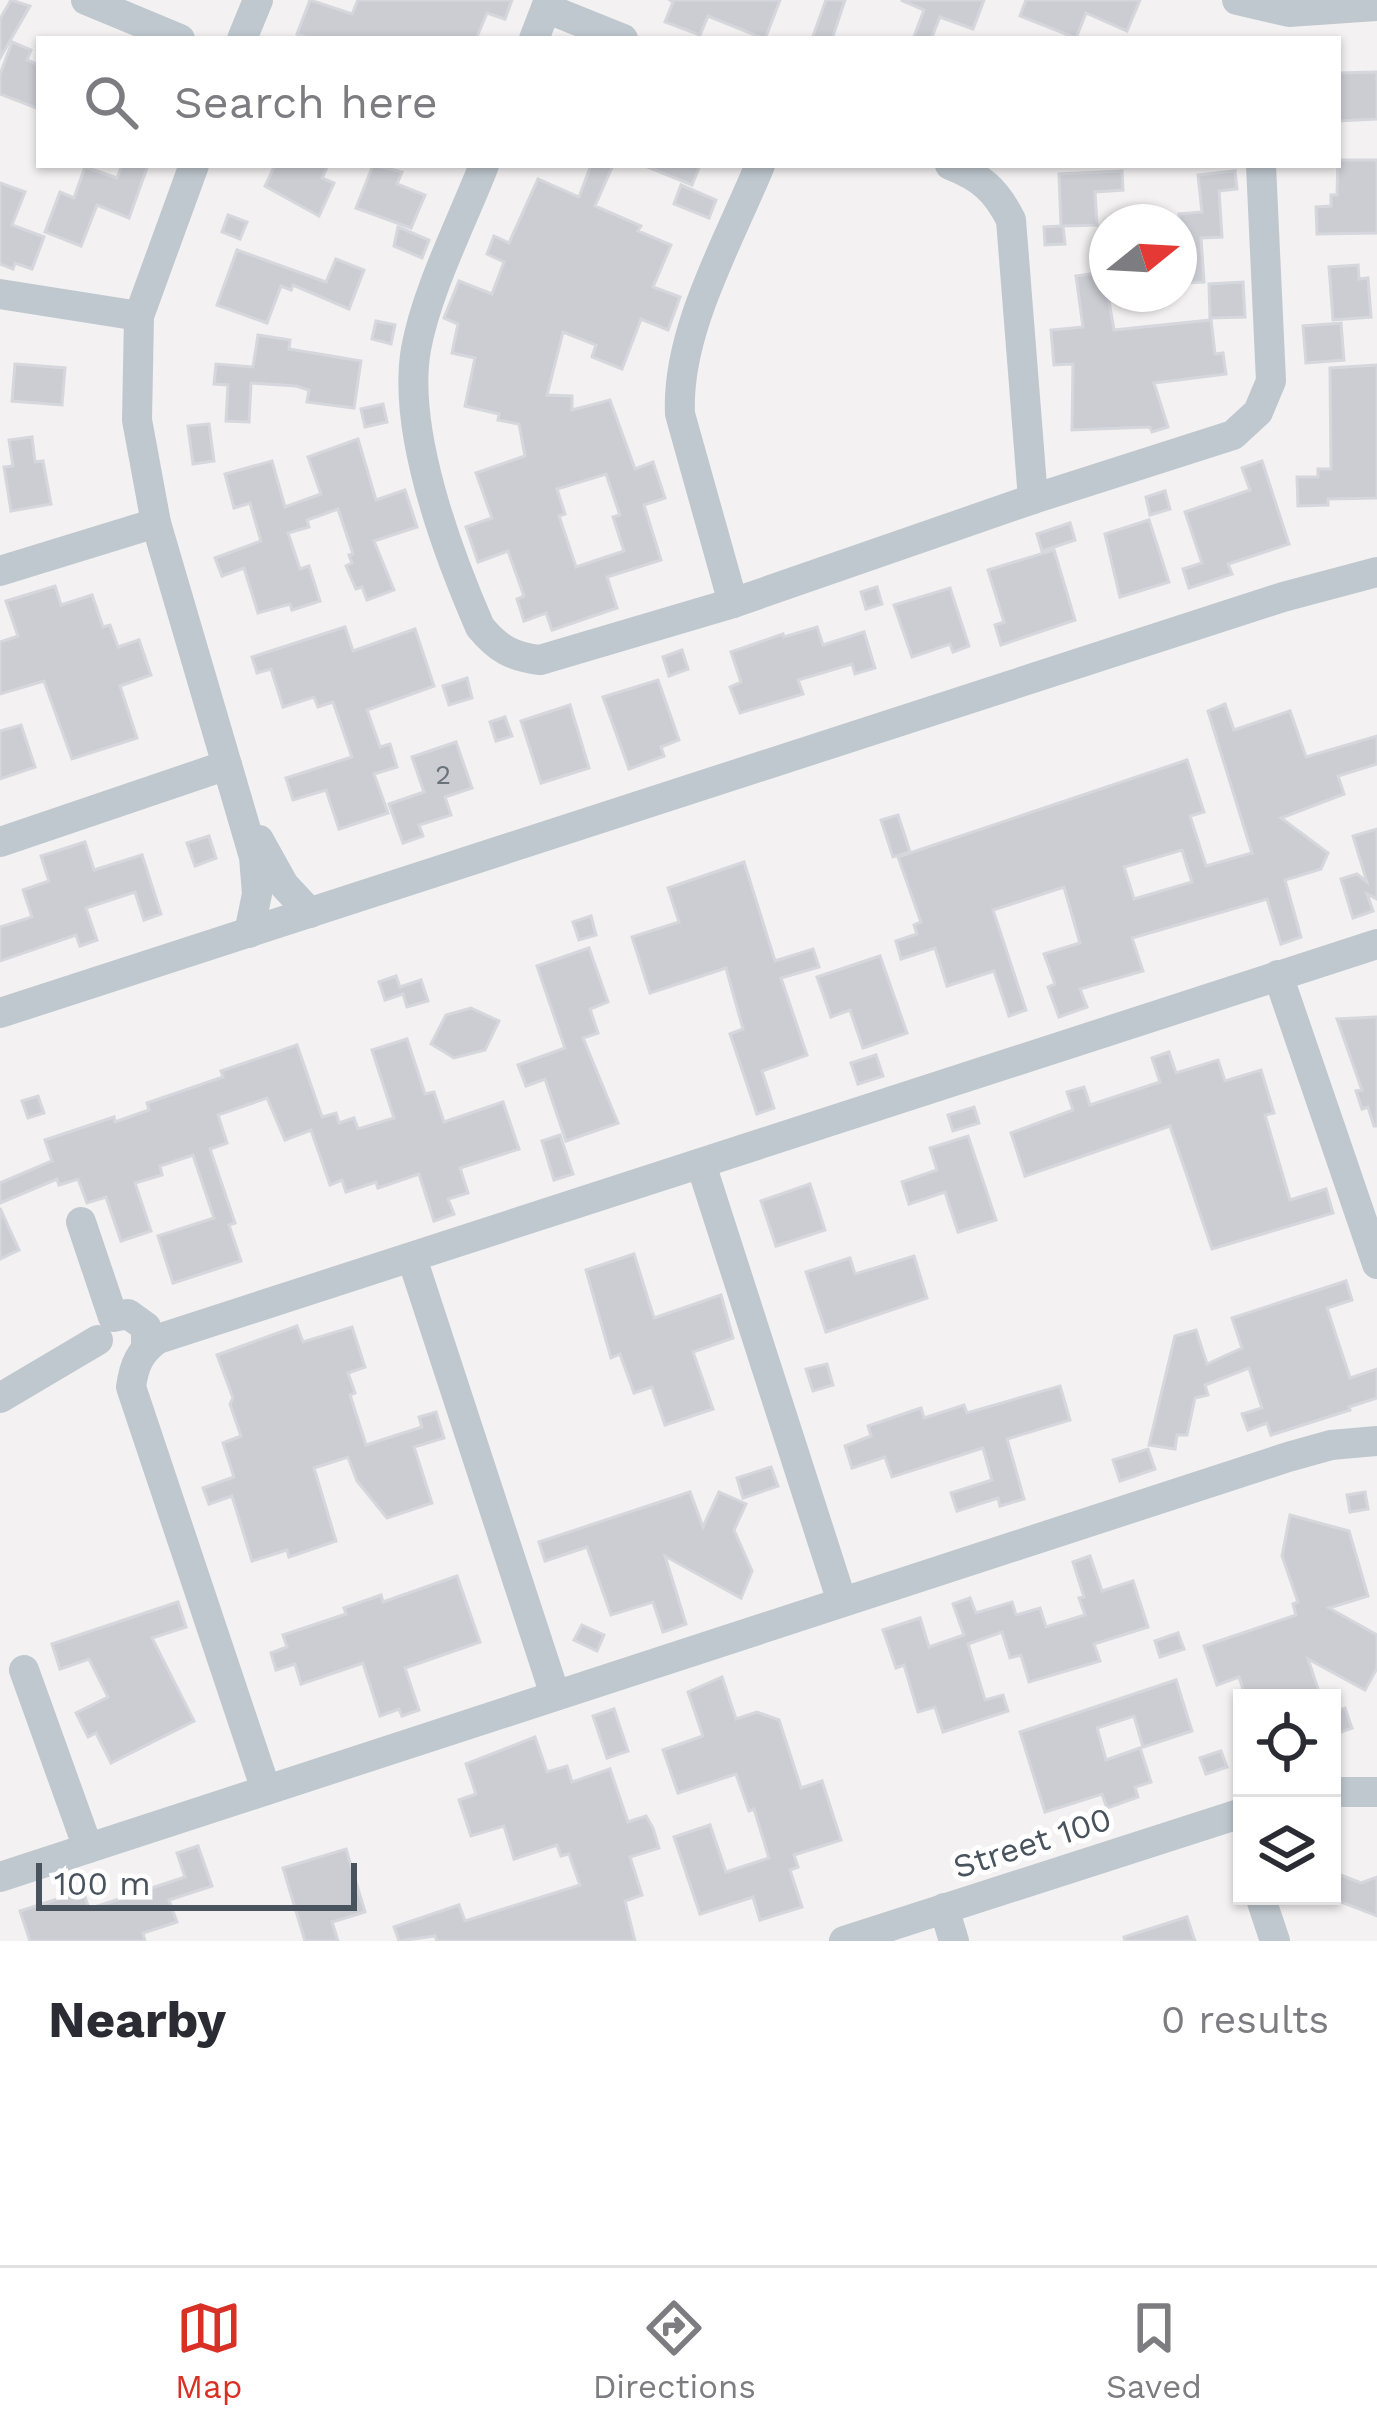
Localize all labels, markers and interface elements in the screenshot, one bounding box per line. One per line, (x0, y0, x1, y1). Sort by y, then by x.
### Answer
search box (36, 36, 1341, 168)
icon: search (78, 69, 144, 135)
text: Search here (174, 76, 438, 129)
north arrow (1089, 204, 1197, 312)
house number: 2 (435, 759, 451, 791)
map controls (1233, 1689, 1341, 1905)
button: locate (1233, 1689, 1341, 1797)
button: layers (1233, 1797, 1341, 1905)
street label: Street 100 (948, 1799, 1116, 1886)
scale bar (36, 1857, 357, 1910)
text: 100 m (54, 1864, 151, 1903)
text: Nearby (48, 1990, 226, 2049)
text: 0 results (1161, 1997, 1329, 2042)
tab: Map (175, 2295, 242, 2406)
tab: Directions (593, 2295, 756, 2406)
tab: Saved (1106, 2295, 1202, 2406)

